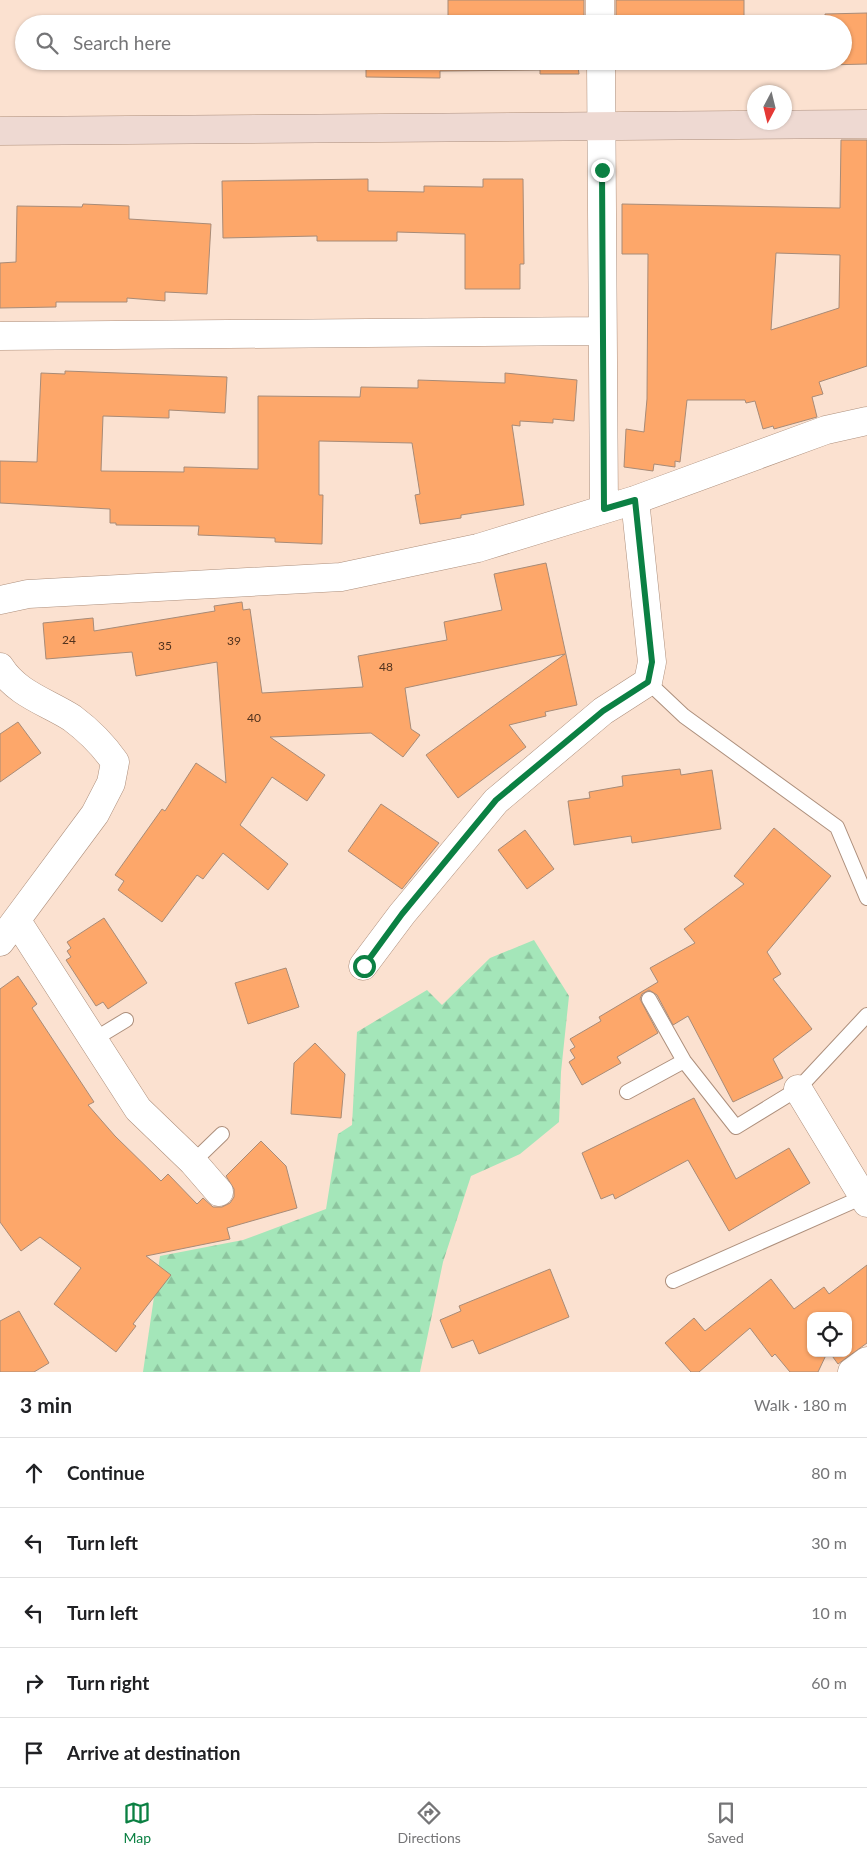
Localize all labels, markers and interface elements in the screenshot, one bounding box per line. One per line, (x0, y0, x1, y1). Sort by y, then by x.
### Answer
search box (15, 15, 852, 70)
icon: search (33, 29, 61, 57)
text: Search here (73, 31, 171, 54)
north arrow (747, 85, 792, 130)
route end (591, 159, 614, 182)
house number: 24 (62, 632, 76, 647)
house number: 39 (227, 633, 241, 648)
house number: 35 (158, 638, 172, 653)
house number: 48 (379, 659, 393, 674)
house number: 40 (247, 710, 261, 725)
route start (353, 955, 376, 978)
map controls (807, 1312, 852, 1357)
button: locate (807, 1312, 852, 1357)
text: 3 min (20, 1392, 72, 1417)
text: Walk · 180 m (754, 1395, 847, 1414)
icon: ahead (20, 1459, 48, 1487)
text: Continue (67, 1461, 145, 1484)
text: 80 m (811, 1463, 847, 1482)
icon: left (20, 1529, 48, 1557)
text: Turn left (67, 1531, 138, 1554)
text: 30 m (811, 1533, 847, 1552)
icon: left (20, 1599, 48, 1627)
text: Turn left (67, 1601, 138, 1624)
text: 10 m (811, 1603, 847, 1622)
icon: right (20, 1669, 48, 1697)
text: Turn right (67, 1671, 149, 1694)
text: 60 m (811, 1673, 847, 1692)
icon: arrive (20, 1739, 48, 1767)
text: Arrive at destination (67, 1741, 240, 1764)
tab: Map (123, 1799, 151, 1846)
tab: Directions (398, 1799, 461, 1846)
tab: Saved (707, 1799, 744, 1846)

